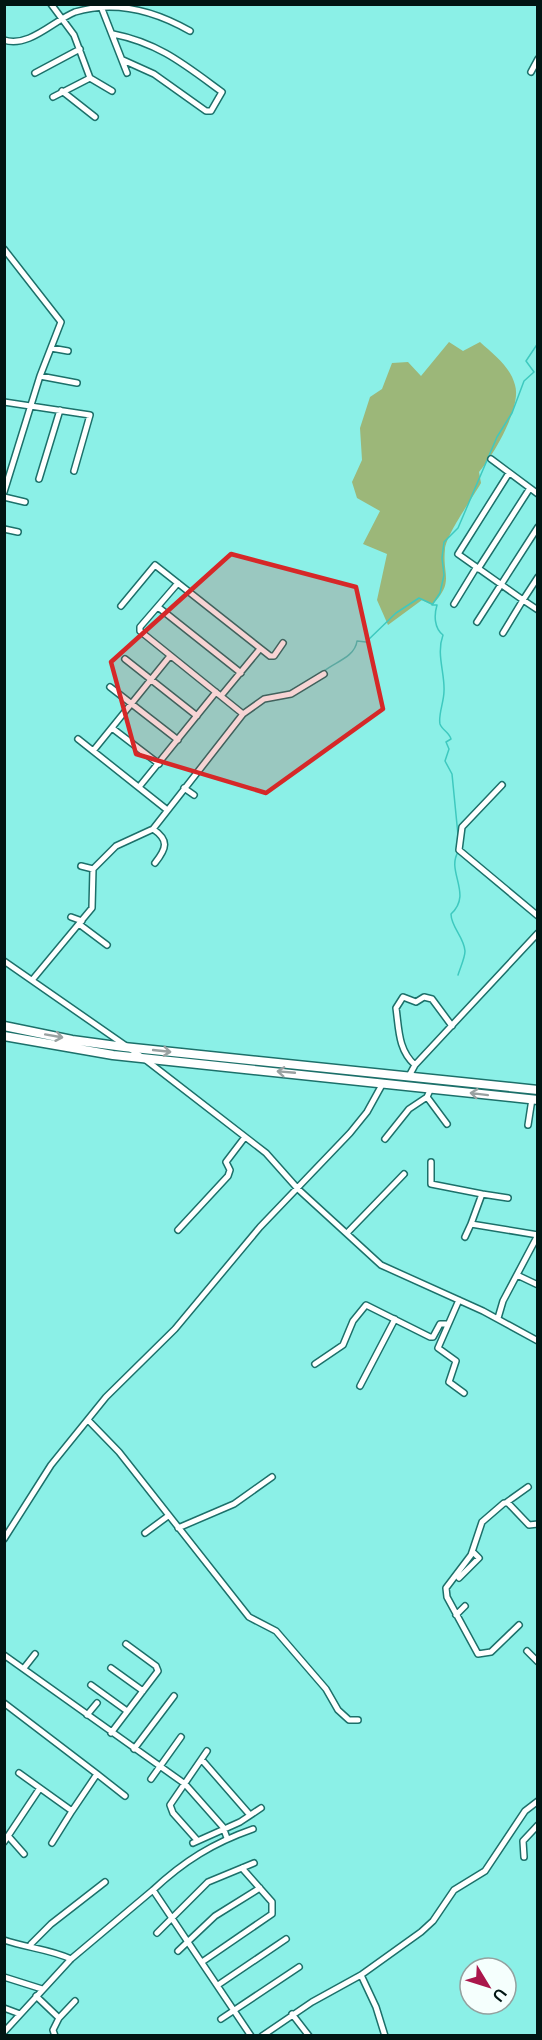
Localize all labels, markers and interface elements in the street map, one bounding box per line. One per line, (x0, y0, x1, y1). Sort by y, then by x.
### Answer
one-way arrow (43, 1031, 63, 1042)
one-way arrow (151, 1046, 171, 1057)
one-way arrow (276, 1066, 296, 1077)
one-way arrow (470, 1088, 490, 1099)
north arrow (458, 1956, 518, 2016)
text: U (488, 1984, 511, 2006)

